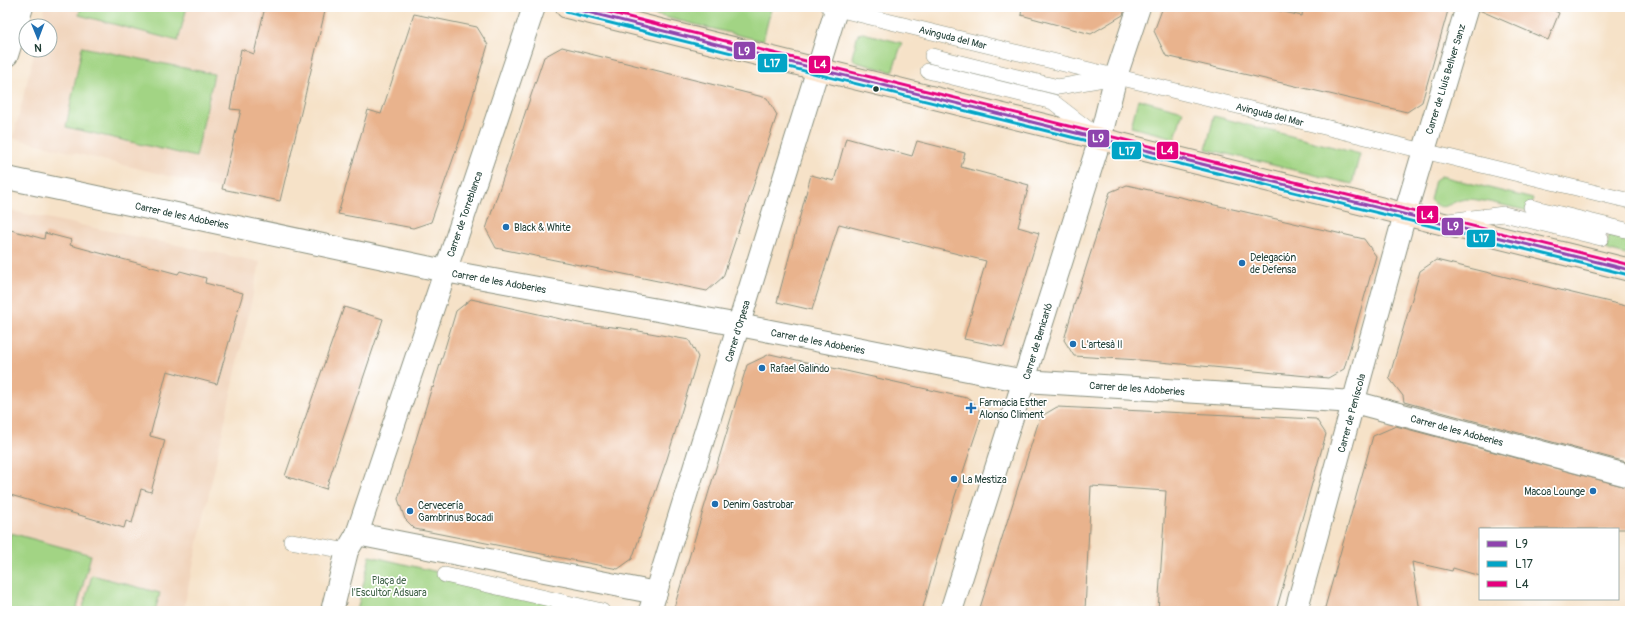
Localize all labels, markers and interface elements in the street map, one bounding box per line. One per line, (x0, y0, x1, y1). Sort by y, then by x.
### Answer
north arrow (18, 18, 58, 58)
street label: Carrer de Lluís Bellver Sanz (1423, 23, 1468, 136)
street label: Avinguda del Mar (918, 24, 988, 52)
text: N (34, 41, 42, 54)
line badge: L9 (733, 41, 756, 60)
text: L9 (738, 45, 750, 58)
line badge: L17 (757, 53, 788, 73)
line badge: L4 (808, 55, 831, 74)
text: L17 (764, 57, 780, 70)
text: L4 (814, 58, 827, 71)
unlabelled marker (871, 84, 881, 94)
street label: Avinguda del Mar (1235, 101, 1305, 129)
line badge: L9 (1087, 129, 1110, 148)
text: L9 (1092, 132, 1104, 145)
line badge: L17 (1111, 141, 1142, 160)
line badge: L4 (1156, 141, 1179, 160)
text: L4 (1161, 144, 1174, 157)
text: L17 (1119, 145, 1135, 158)
street label: Carrer de Torreblanca (445, 170, 485, 259)
street label: Carrer de les Adoberies (134, 200, 230, 232)
line badge: L4 (1416, 205, 1439, 224)
text: L4 (1421, 209, 1434, 222)
line badge: L9 (1441, 217, 1464, 236)
text: L9 (1447, 220, 1459, 233)
marker: Black & White (501, 222, 511, 232)
place label: Black & White (514, 222, 571, 234)
line badge: L17 (1466, 229, 1496, 248)
text: L17 (1473, 232, 1489, 245)
place label: Delegación de Defensa (1250, 252, 1297, 276)
marker: Delegación de Defensa (1237, 258, 1247, 268)
street label: Carrer de les Adoberies (451, 268, 547, 296)
street label: Carrer d'Orpesa (723, 299, 753, 364)
street label: Carrer de Benicarló (1021, 301, 1055, 381)
street label: Carrer de les Adoberies (770, 327, 866, 357)
marker: L'artesà II (1068, 339, 1078, 349)
place label: L'artesà II (1081, 339, 1123, 351)
marker: Rafael Galindo (757, 363, 767, 373)
place label: Rafael Galindo (770, 363, 830, 375)
street label: Carrer de Peníscola (1336, 372, 1368, 454)
street label: Carrer de les Adoberies (1089, 380, 1186, 398)
place label: Farmacia Esther Alonso Climent (979, 397, 1047, 421)
marker: Farmacia Esther Alonso Climent (966, 403, 976, 413)
street label: Carrer de les Adoberies (1409, 413, 1505, 449)
marker: La Mestiza (949, 474, 959, 484)
place label: La Mestiza (962, 474, 1007, 486)
place label: Macoa Lounge (1524, 486, 1585, 498)
marker: Macoa Lounge (1588, 486, 1598, 496)
marker: Denim Gastrobar (710, 499, 720, 509)
place label: Denim Gastrobar (723, 499, 794, 511)
place label: Cervecería Gambrinus Bocadi (418, 500, 493, 524)
marker: Cervecería Gambrinus Bocadi (405, 506, 415, 516)
legend (1479, 528, 1619, 600)
text: L9 (1515, 537, 1528, 552)
text: L17 (1515, 557, 1533, 572)
park label: Plaça de l'Escultor Adsuara (351, 575, 427, 599)
text: L4 (1515, 577, 1529, 592)

